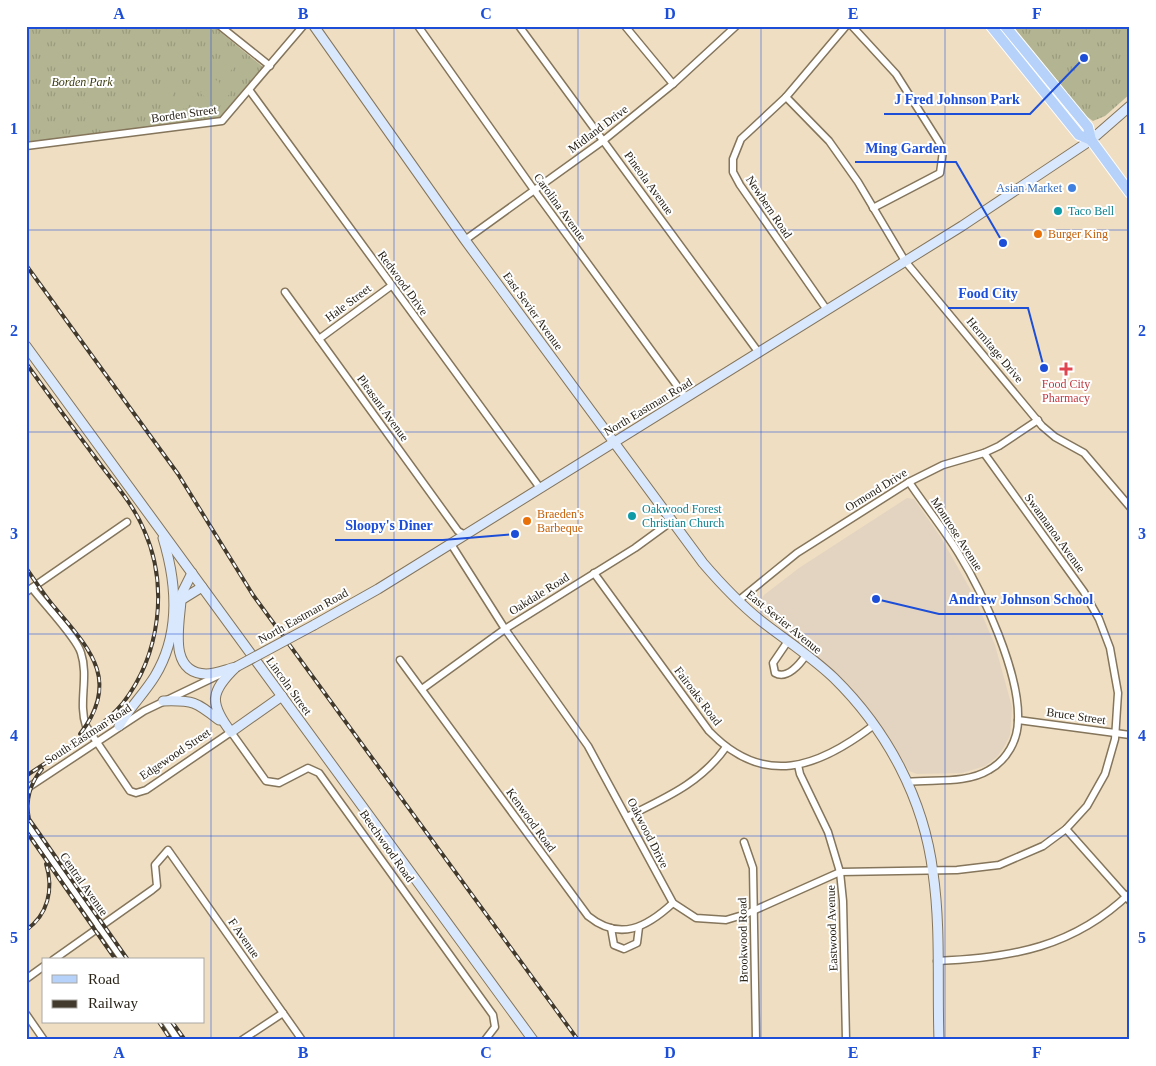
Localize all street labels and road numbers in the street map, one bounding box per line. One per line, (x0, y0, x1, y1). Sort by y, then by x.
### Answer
street label: Borden Street (150, 102, 218, 126)
street label: Midland Drive (565, 102, 631, 156)
street label: Pineola Avenue (621, 149, 677, 217)
street label: Carolina Avenue (531, 170, 589, 244)
street label: Newbern Road (743, 173, 795, 241)
street label: Redwood Drive (375, 248, 431, 318)
street label: East Sevier Avenue (500, 269, 566, 353)
street label: Hale Street (322, 281, 374, 325)
street label: Hermitage Drive (964, 314, 1026, 386)
street label: Pleasant Avenue (354, 372, 412, 444)
street label: North Eastman Road (601, 375, 695, 439)
street label: Ormond Drive (842, 465, 910, 515)
street label: Swannanoa Avenue (1022, 491, 1088, 575)
street label: Montrose Avenue (928, 495, 986, 573)
street label: Oakdale Road (506, 570, 572, 618)
street label: North Eastman Road (256, 585, 350, 647)
street label: East Sevier Avenue (743, 587, 825, 657)
street label: Lincoln Street (263, 654, 315, 718)
street label: Fairoaks Road (671, 664, 725, 728)
street label: South Eastman Road (42, 701, 134, 767)
street label: Bruce Street (1045, 705, 1107, 727)
street label: Edgewood Street (137, 725, 214, 783)
street label: Kenwood Road (503, 786, 559, 854)
street label: Oakwood Drive (624, 796, 672, 870)
street label: Beechwood Road (357, 807, 417, 885)
street label: Central Avenue (57, 850, 111, 918)
street label: Eastwood Avenue (824, 885, 840, 971)
street label: Brookwood Road (735, 897, 751, 983)
street label: F Avenue (225, 915, 263, 961)

